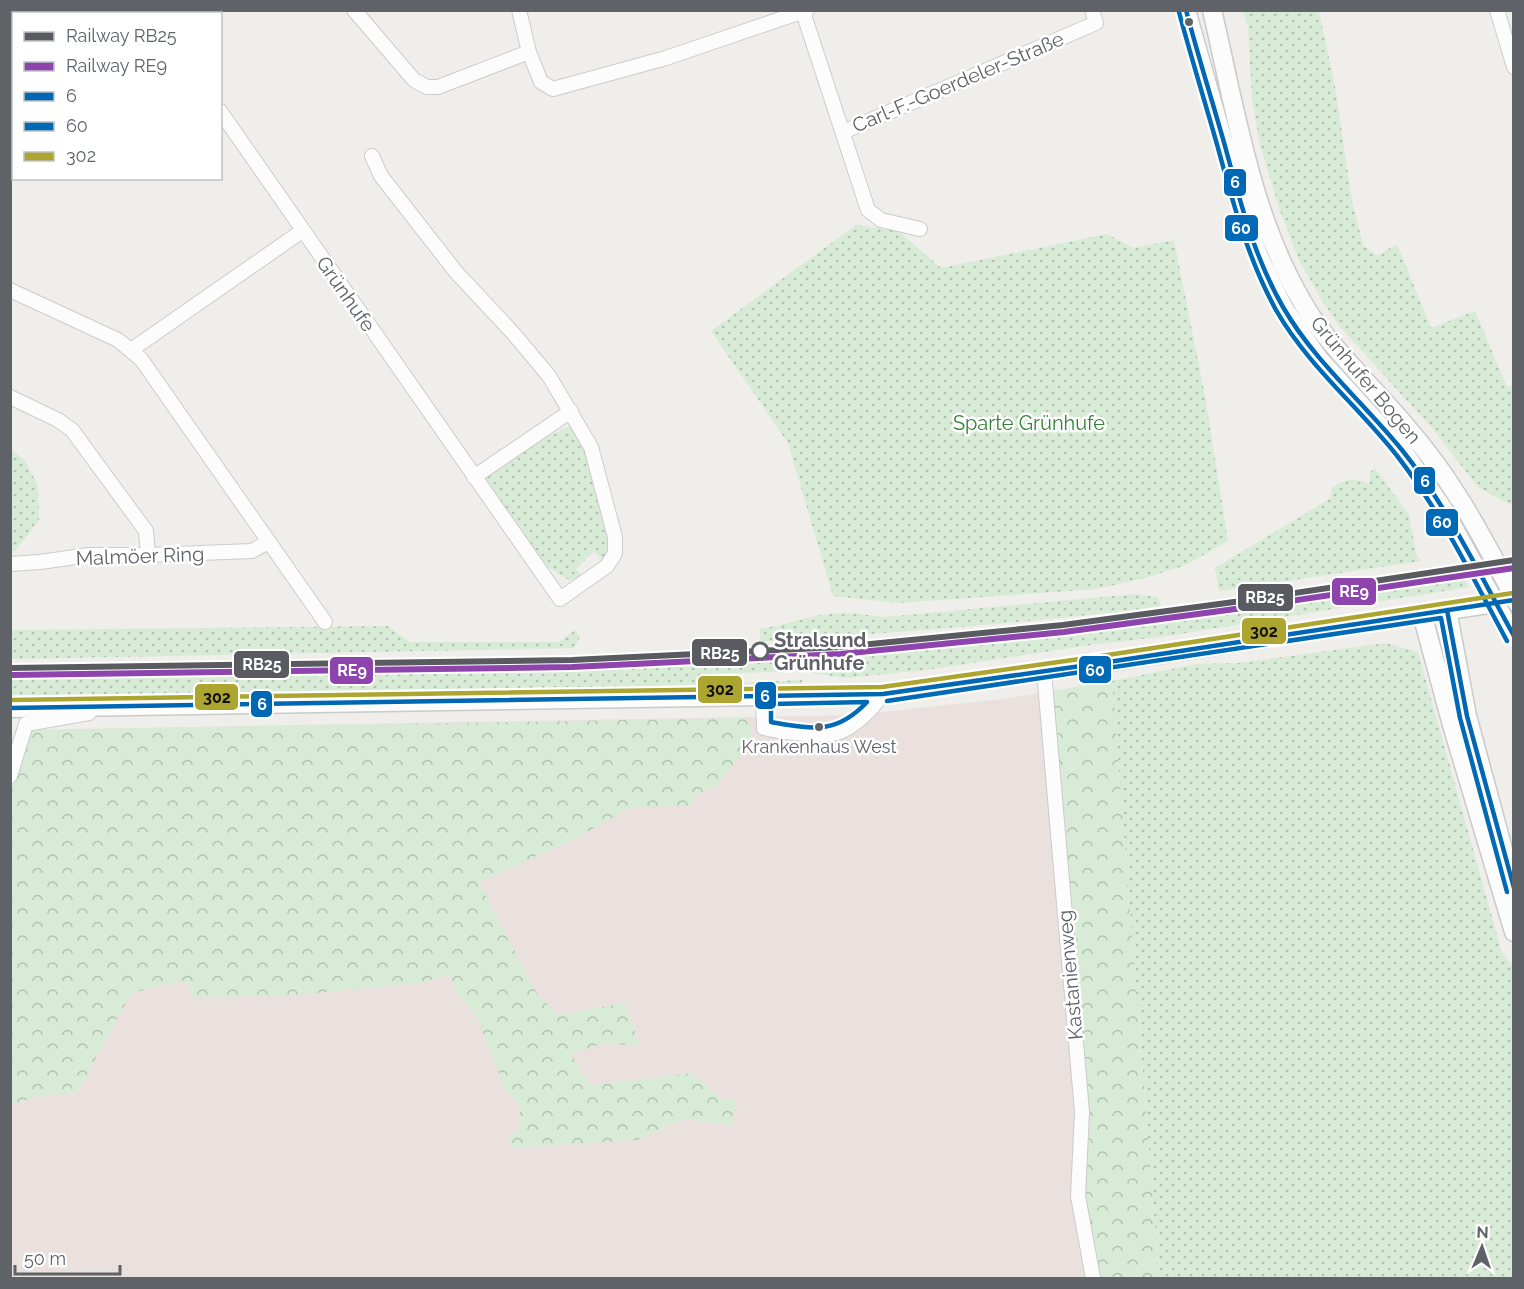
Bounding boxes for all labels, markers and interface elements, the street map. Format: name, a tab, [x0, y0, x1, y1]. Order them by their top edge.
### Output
legend	[12, 12, 222, 180]
unlabelled marker	[1183, 16, 1195, 28]
text: Railway RB25	[66, 25, 177, 46]
street label: Carl-F.-Goerdeler-Straße	[849, 26, 1068, 137]
text: Railway RE9	[66, 55, 167, 76]
text: 6	[66, 85, 77, 106]
text: 60	[66, 115, 88, 136]
text: 302	[66, 145, 96, 166]
line badge: 6	[1223, 168, 1247, 197]
text: 6	[1230, 173, 1240, 192]
line badge: 60	[1224, 214, 1259, 242]
text: 60	[1231, 219, 1251, 238]
street label: Grünhufe	[311, 252, 381, 336]
street label: Grünhufer Bogen	[1306, 311, 1426, 449]
park label: Sparte Grünhufe	[953, 411, 1105, 435]
line badge: 6	[1413, 466, 1436, 495]
text: 6	[1420, 472, 1430, 491]
line badge: 60	[1425, 508, 1459, 537]
text: 60	[1432, 513, 1452, 532]
street label: Malmöer Ring	[75, 542, 205, 570]
line badge: RE9	[1331, 577, 1377, 606]
text: RE9	[1339, 582, 1369, 601]
line badge: RB25	[1237, 583, 1294, 612]
text: RB25	[1245, 588, 1285, 607]
line badge: 302	[1241, 617, 1287, 645]
text: 302	[1250, 622, 1278, 641]
place label: Stralsund Grünhufe	[774, 628, 867, 675]
line badge: RB25	[691, 638, 748, 667]
marker: Stralsund Grünhufe	[751, 642, 769, 660]
text: RB25	[700, 644, 740, 663]
line badge: RB25	[233, 650, 290, 679]
text: RB25	[242, 655, 282, 674]
line badge: 60	[1078, 655, 1112, 684]
line badge: RE9	[329, 656, 374, 685]
text: RE9	[337, 661, 367, 680]
text: 60	[1085, 661, 1105, 680]
line badge: 302	[697, 675, 743, 704]
text: 302	[706, 680, 734, 699]
line badge: 6	[754, 681, 777, 710]
line badge: 302	[194, 683, 239, 711]
text: 6	[760, 687, 770, 706]
text: 302	[203, 688, 231, 707]
line badge: 6	[250, 690, 273, 718]
text: 6	[257, 695, 267, 714]
marker: Krankenhaus West	[813, 721, 825, 733]
place label: Krankenhaus West	[742, 736, 896, 757]
street label: Kastanienweg	[1052, 909, 1088, 1041]
north arrow	[1452, 1217, 1512, 1277]
text: N	[1476, 1223, 1489, 1242]
scale bar	[15, 1238, 120, 1276]
text: 50 m	[24, 1248, 66, 1269]

